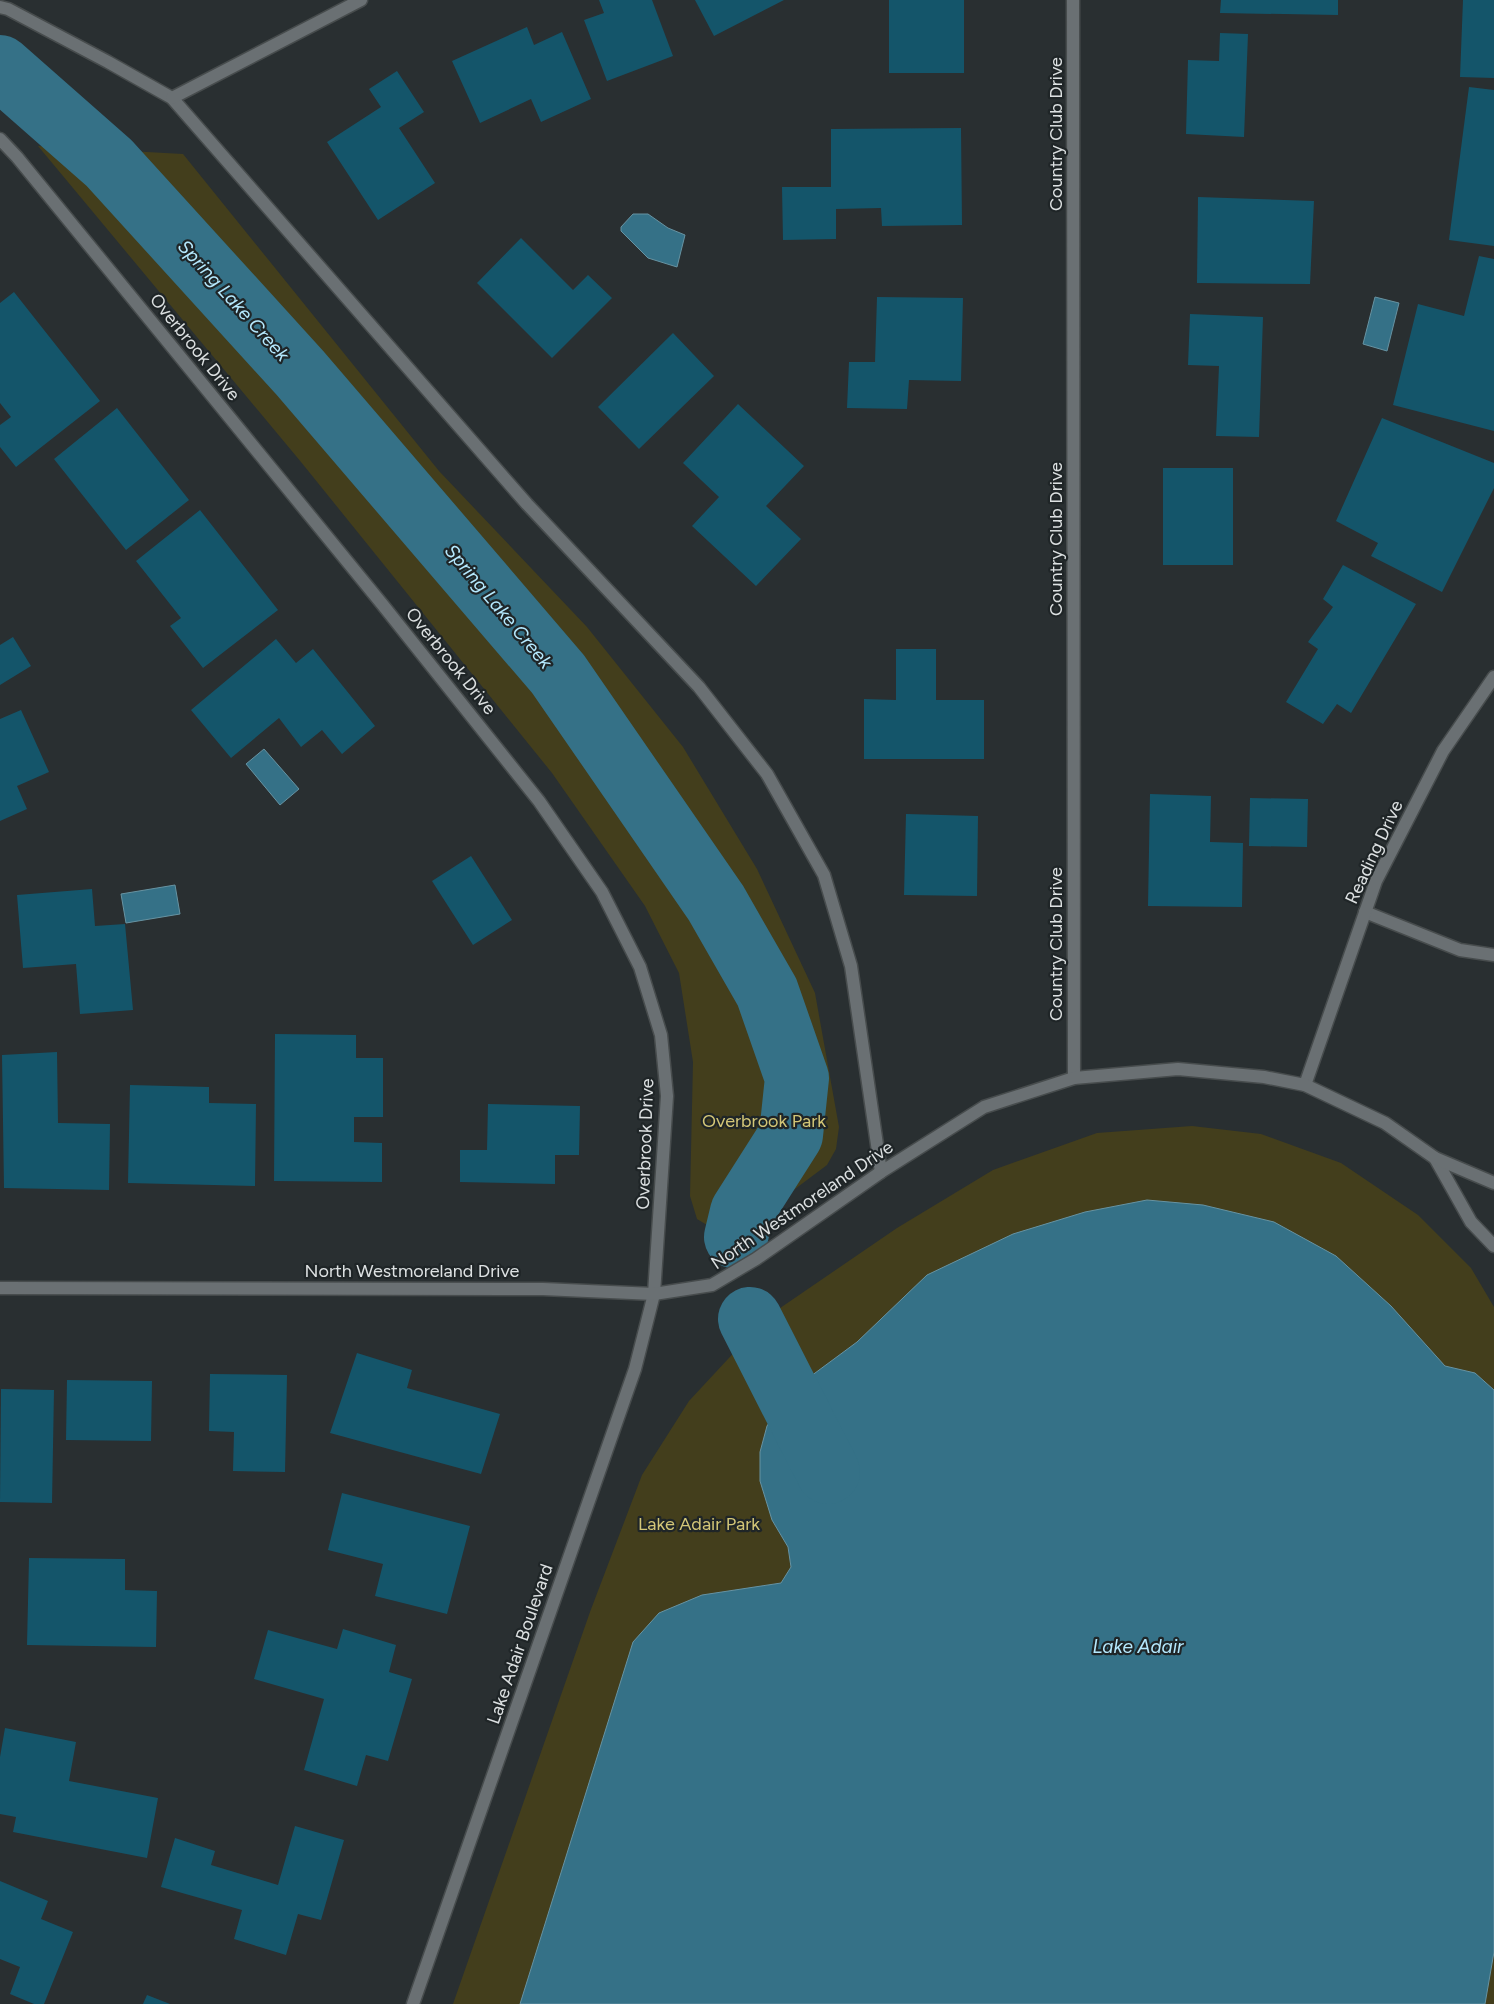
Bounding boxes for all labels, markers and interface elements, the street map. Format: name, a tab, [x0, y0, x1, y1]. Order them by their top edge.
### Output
street label: Country Club Drive	[1045, 57, 1067, 211]
water label: Spring Lake Creek	[173, 235, 295, 366]
street label: Overbrook Drive	[145, 289, 245, 405]
street label: Country Club Drive	[1045, 462, 1067, 616]
water label: Spring Lake Creek	[440, 539, 558, 674]
street label: Overbrook Drive	[401, 603, 501, 719]
street label: Reading Drive	[1340, 797, 1408, 907]
street label: Country Club Drive	[1045, 867, 1067, 1021]
street label: Overbrook Drive	[632, 1078, 658, 1210]
park label: Overbrook Park	[702, 1110, 826, 1132]
street label: North Westmoreland Drive	[707, 1136, 897, 1274]
street label: North Westmoreland Drive	[305, 1260, 520, 1282]
park label: Lake Adair Park	[638, 1513, 760, 1535]
street label: Lake Adair Boulevard	[482, 1561, 558, 1727]
water label: Lake Adair	[1092, 1635, 1184, 1658]

